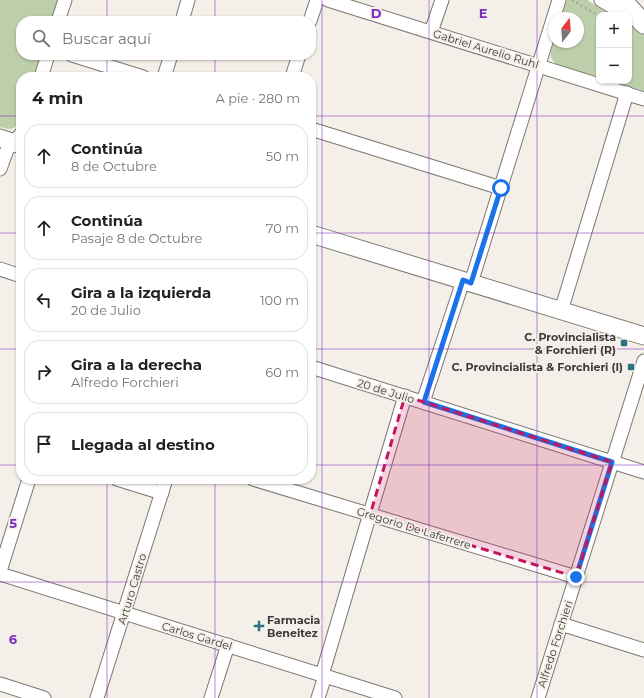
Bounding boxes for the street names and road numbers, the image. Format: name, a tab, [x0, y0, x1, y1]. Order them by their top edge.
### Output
street label: Gabriel Aurelio Ruhl	[431, 26, 541, 72]
street label: 20 de Julio	[356, 376, 416, 406]
street label: Gregorio De Laferrere	[355, 504, 473, 552]
street label: Arturo Castro	[115, 552, 149, 626]
street label: Alfredo Forchieri	[534, 598, 576, 689]
street label: Carlos Gardel	[160, 619, 234, 653]

